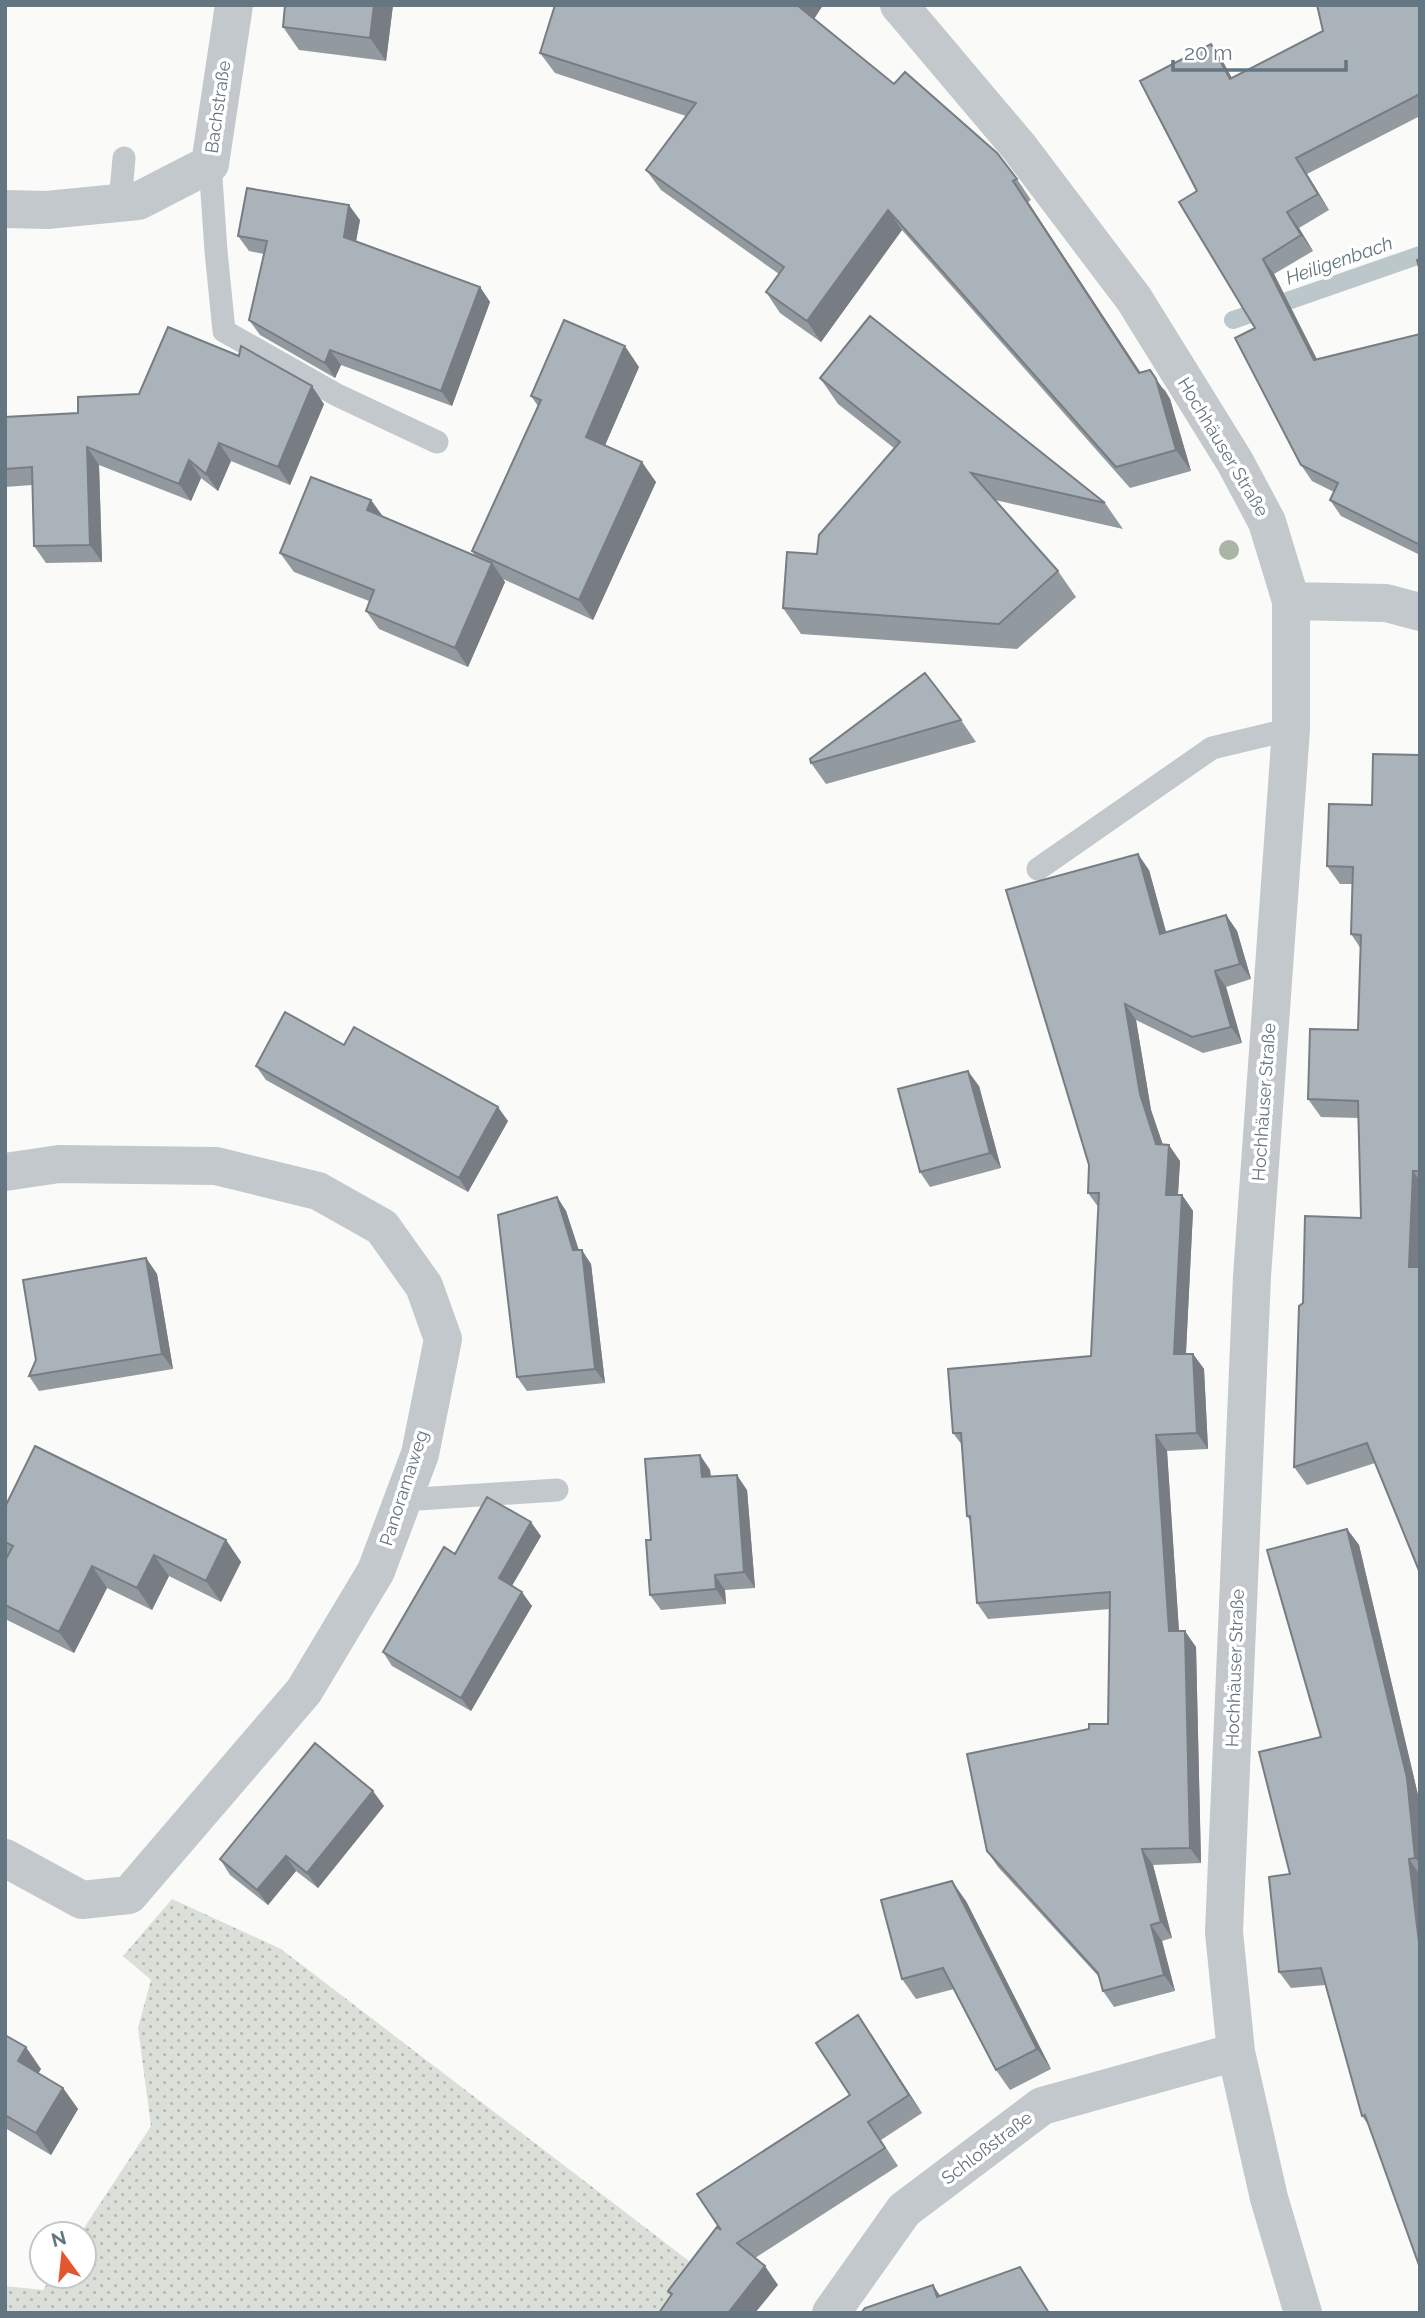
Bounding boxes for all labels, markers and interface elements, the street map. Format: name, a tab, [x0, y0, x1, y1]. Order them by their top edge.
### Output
scale bar	[1173, 28, 1346, 72]
text: 20 m	[1184, 40, 1232, 65]
street label: Bachstraße	[201, 59, 234, 155]
water label: Heiligenbach	[1283, 231, 1395, 289]
street label: Hochhäuser Straße	[1174, 373, 1273, 520]
street label: Hochhäuser Straße	[1248, 1022, 1280, 1182]
street label: Panoramaweg	[375, 1427, 432, 1548]
street label: Hochhäuser Straße	[1221, 1588, 1248, 1747]
street label: Schloßstraße	[937, 2106, 1037, 2189]
north arrow	[28, 2220, 98, 2290]
text: N	[49, 2226, 68, 2251]

